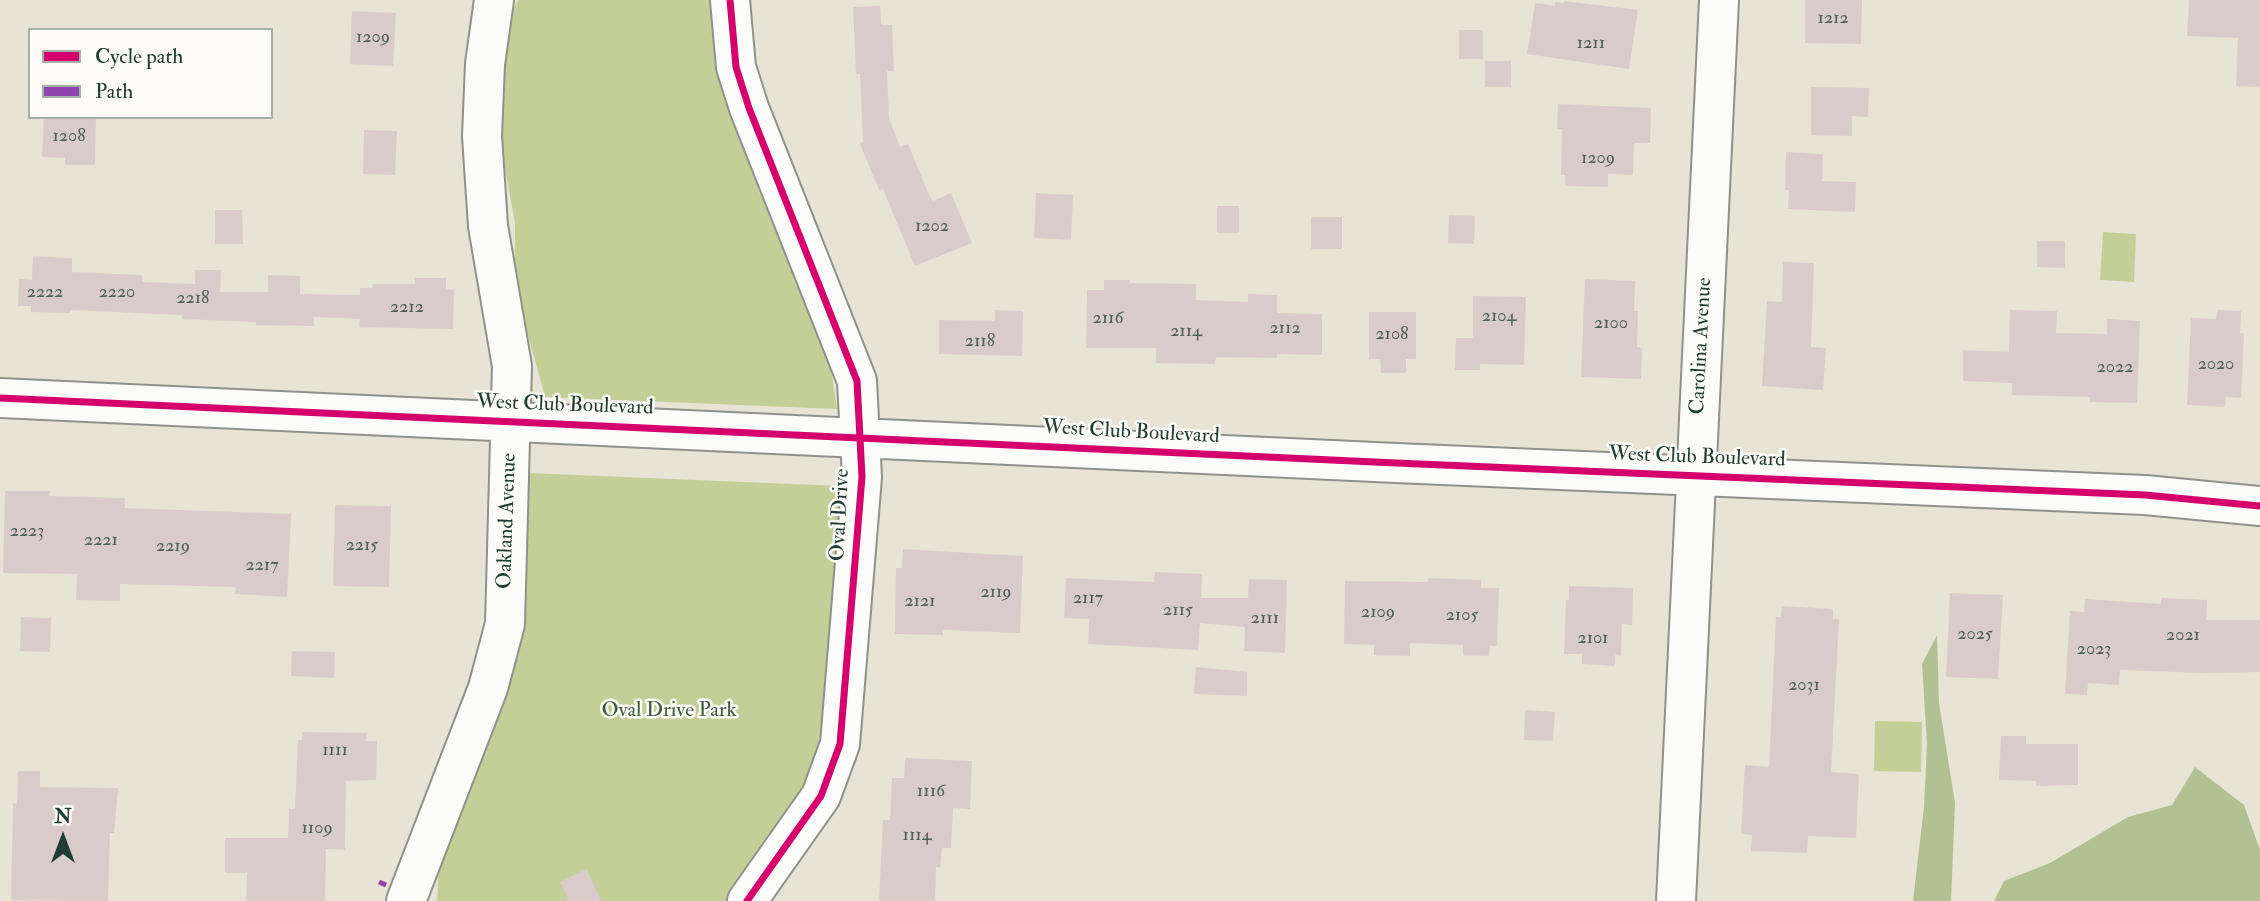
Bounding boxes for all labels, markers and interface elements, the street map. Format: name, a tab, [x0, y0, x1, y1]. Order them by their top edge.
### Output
house number: 1212	[1817, 8, 1849, 30]
house number: 1209	[356, 27, 390, 49]
legend	[28, 28, 273, 119]
house number: 1211	[1577, 33, 1605, 55]
text: Cycle path	[95, 43, 183, 70]
text: Path	[95, 78, 133, 105]
house number: 1208	[52, 126, 86, 148]
house number: 1209	[1581, 148, 1615, 170]
house number: 1202	[915, 216, 949, 238]
street label: Carolina Avenue	[1686, 277, 1718, 415]
house number: 2222	[27, 282, 63, 304]
house number: 2220	[99, 282, 135, 304]
house number: 2218	[176, 288, 210, 310]
house number: 2212	[390, 297, 424, 319]
house number: 2104	[1482, 306, 1516, 328]
house number: 2116	[1093, 308, 1123, 330]
house number: 2100	[1594, 313, 1628, 335]
house number: 2112	[1269, 318, 1301, 340]
house number: 2114	[1170, 321, 1202, 343]
house number: 2108	[1375, 324, 1409, 346]
house number: 2118	[965, 331, 995, 353]
house number: 2020	[2198, 354, 2234, 376]
house number: 2022	[2097, 357, 2133, 379]
street label: West Club Boulevard	[476, 390, 654, 422]
street label: West Club Boulevard	[1042, 416, 1220, 450]
street label: West Club Boulevard	[1608, 442, 1786, 474]
street label: Oakland Avenue	[493, 453, 523, 589]
street label: Oval Drive	[826, 468, 856, 562]
house number: 2223	[10, 521, 44, 543]
house number: 2221	[84, 530, 118, 552]
house number: 2215	[346, 535, 378, 557]
house number: 2219	[156, 536, 190, 558]
house number: 2217	[246, 555, 278, 577]
house number: 2119	[980, 582, 1012, 604]
house number: 2117	[1073, 588, 1103, 610]
house number: 2121	[904, 591, 936, 613]
house number: 2115	[1163, 600, 1193, 622]
house number: 2109	[1361, 602, 1395, 624]
house number: 2105	[1446, 605, 1478, 627]
house number: 2111	[1251, 608, 1279, 630]
house number: 2025	[1957, 624, 1993, 646]
house number: 2021	[2166, 625, 2200, 647]
house number: 2101	[1578, 628, 1608, 650]
house number: 2023	[2077, 639, 2111, 661]
house number: 2031	[1788, 675, 1820, 697]
park label: Oval Drive Park	[601, 698, 737, 724]
house number: 1111	[322, 740, 348, 762]
house number: 1116	[917, 781, 945, 803]
north arrow	[28, 803, 98, 873]
text: N	[54, 805, 72, 829]
house number: 1109	[301, 818, 333, 840]
house number: 1114	[903, 825, 931, 847]

